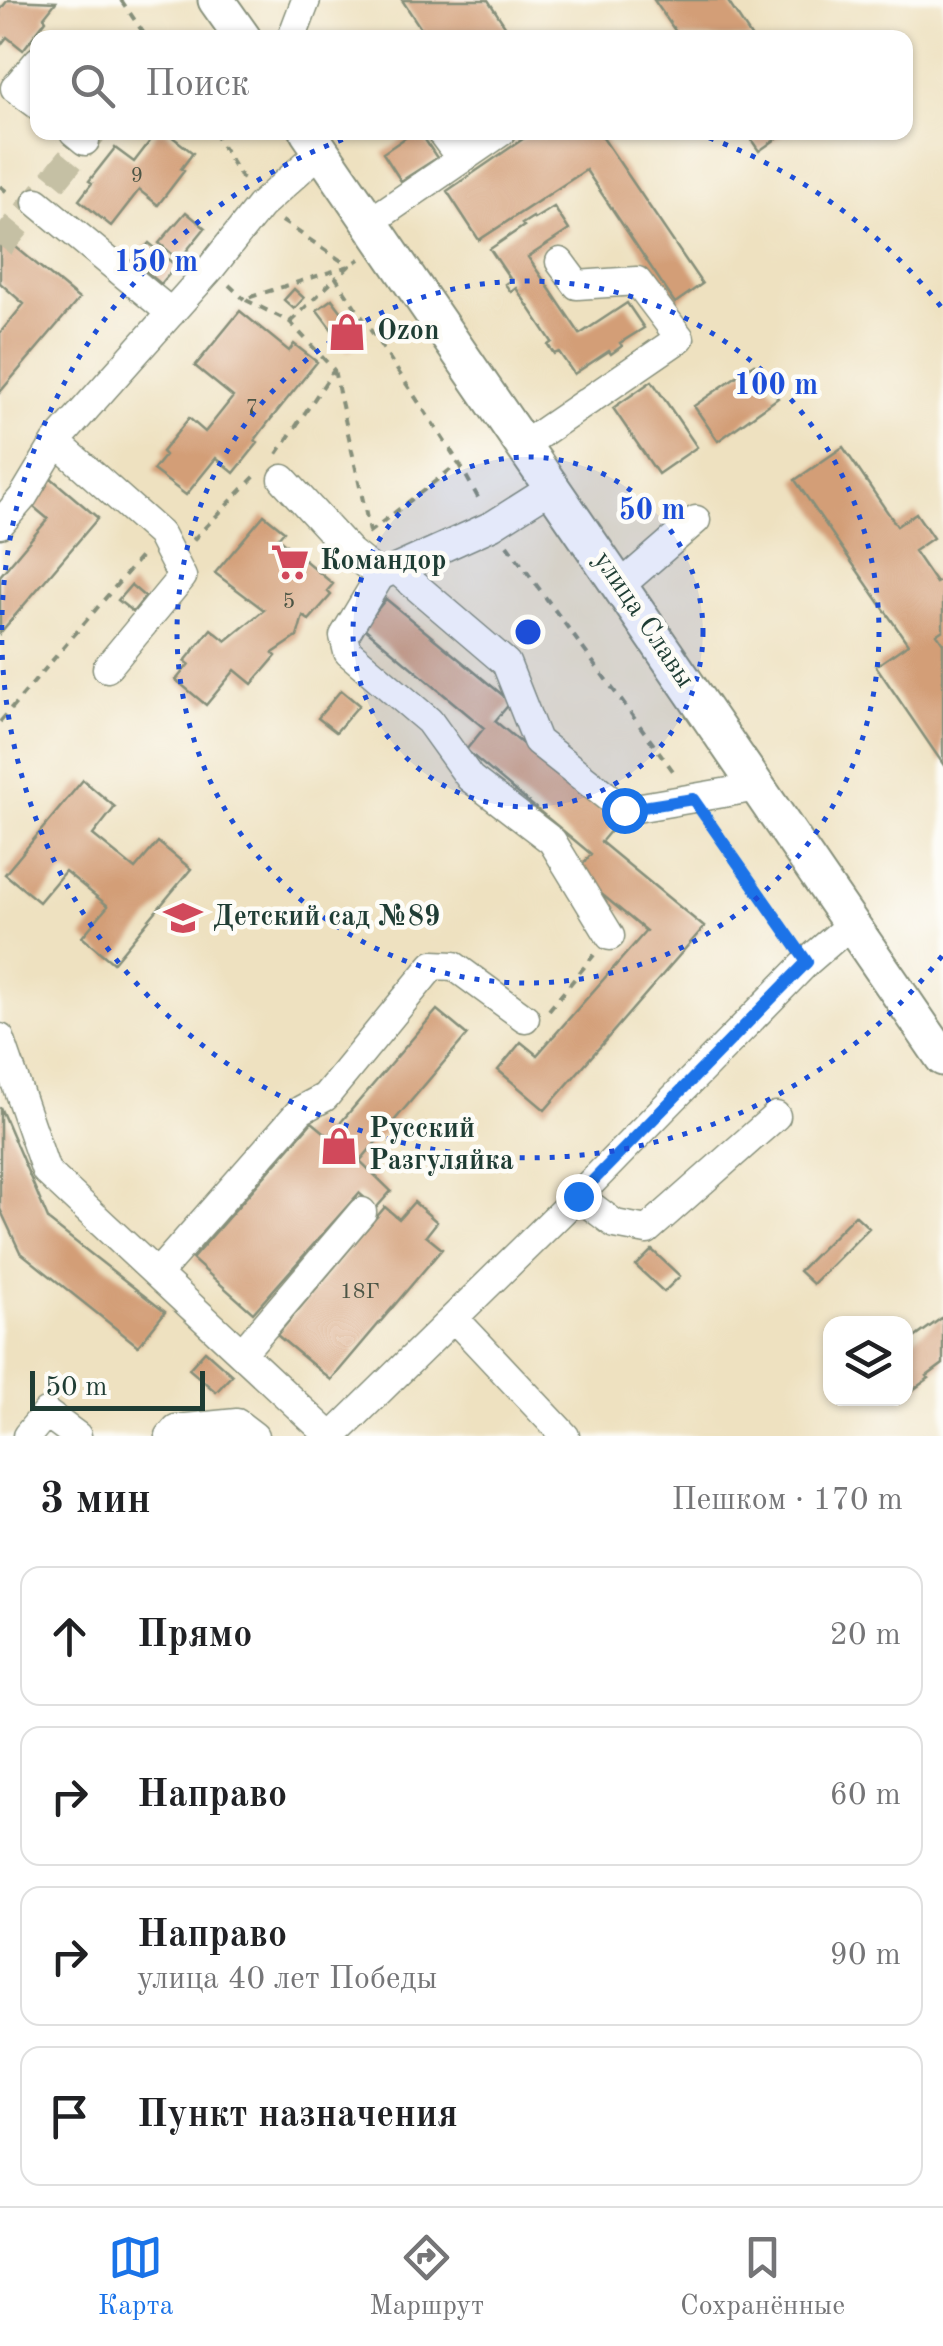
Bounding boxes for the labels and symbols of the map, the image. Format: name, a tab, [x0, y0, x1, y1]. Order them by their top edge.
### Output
house number: 9	[131, 165, 143, 187]
text: 150 m	[114, 248, 198, 278]
shop icon: Ozon	[326, 311, 368, 353]
place label: Ozon	[377, 318, 440, 346]
text: 100 m	[734, 371, 818, 401]
house number: 7	[246, 397, 258, 419]
text: 50 m	[618, 496, 686, 526]
supermarket icon: Командор	[269, 541, 311, 583]
place label: Командор	[320, 547, 447, 576]
street label: улица Славы	[587, 547, 699, 693]
house number: 5	[283, 591, 295, 613]
centre of rings	[510, 614, 546, 650]
route start	[602, 788, 648, 834]
school or university icon: Детский сад №89	[162, 897, 204, 939]
place label: Детский сад №89	[213, 903, 440, 932]
place label: Русский Разгуляйка	[369, 1116, 514, 1176]
shop icon: Русский Разгуляйка	[318, 1125, 360, 1167]
route end	[556, 1174, 602, 1220]
house number: 18Г	[340, 1281, 380, 1303]
scale bar	[30, 1366, 205, 1410]

